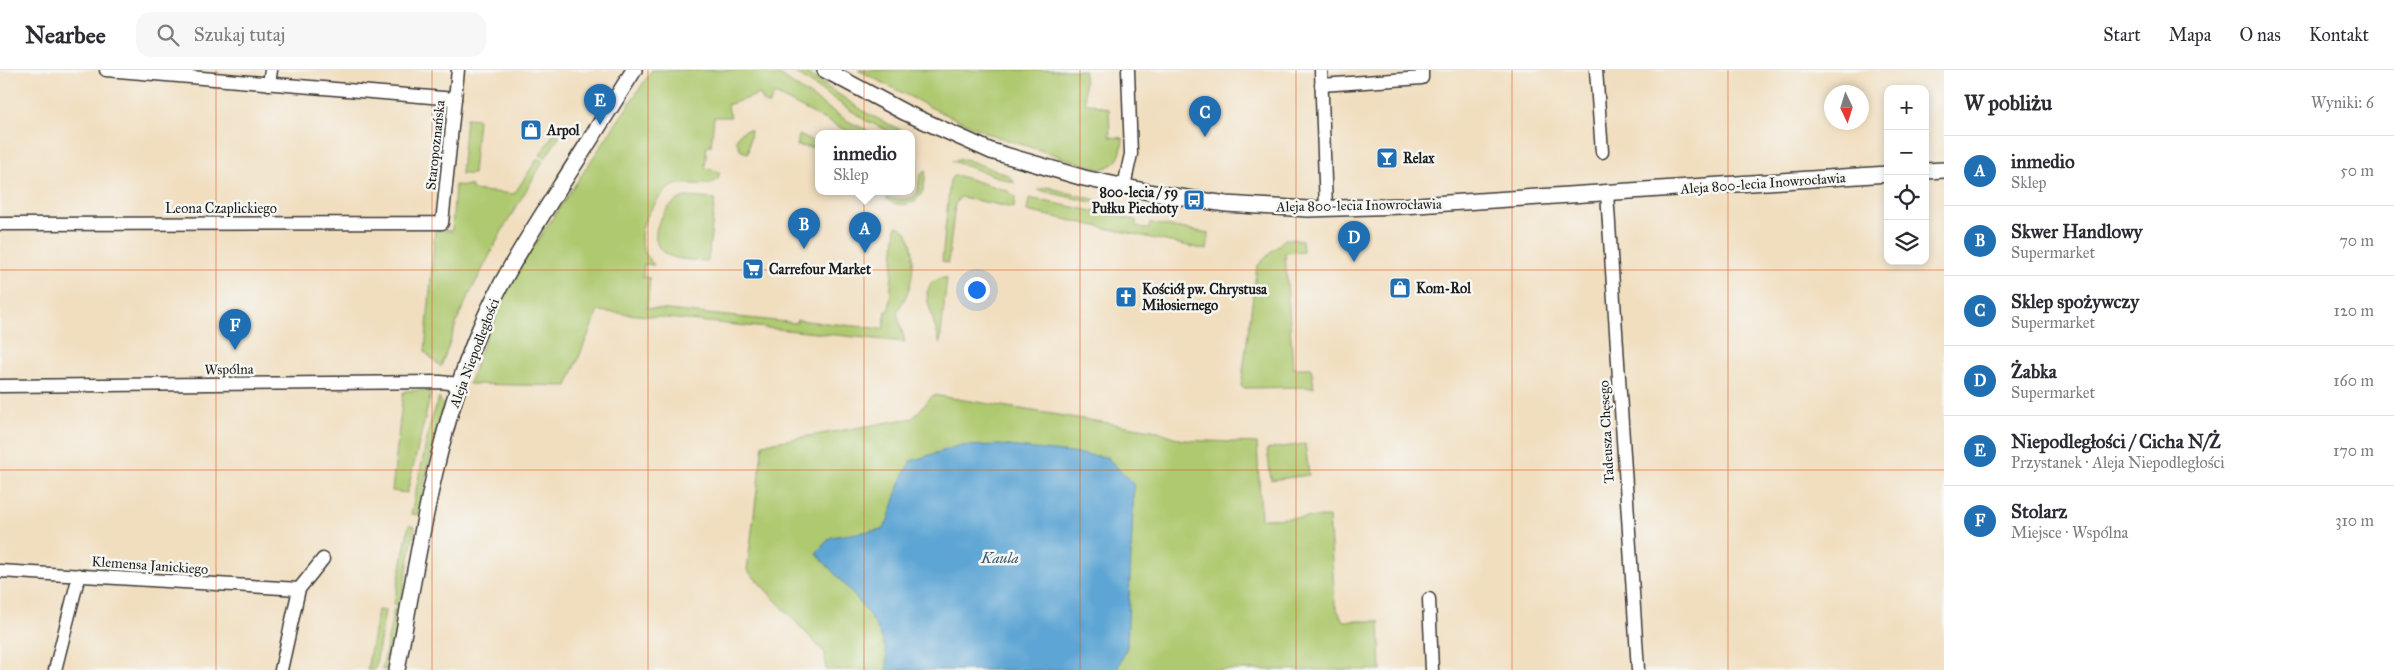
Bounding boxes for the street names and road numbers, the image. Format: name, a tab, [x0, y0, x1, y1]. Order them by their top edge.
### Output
street label: Staropoznańska	[422, 99, 449, 191]
street label: Aleja 800-lecia Inowrocławia	[1679, 169, 1846, 198]
street label: Aleja 800-lecia Inowrocławia	[1275, 196, 1442, 215]
street label: Leona Czaplickiego	[165, 200, 277, 217]
street label: Aleja Niepodległości	[445, 296, 503, 411]
street label: Wspólna	[204, 361, 254, 378]
street label: Tadeusza Chęsego	[1595, 380, 1618, 484]
street label: Klemensa Janickiego	[91, 553, 209, 579]

